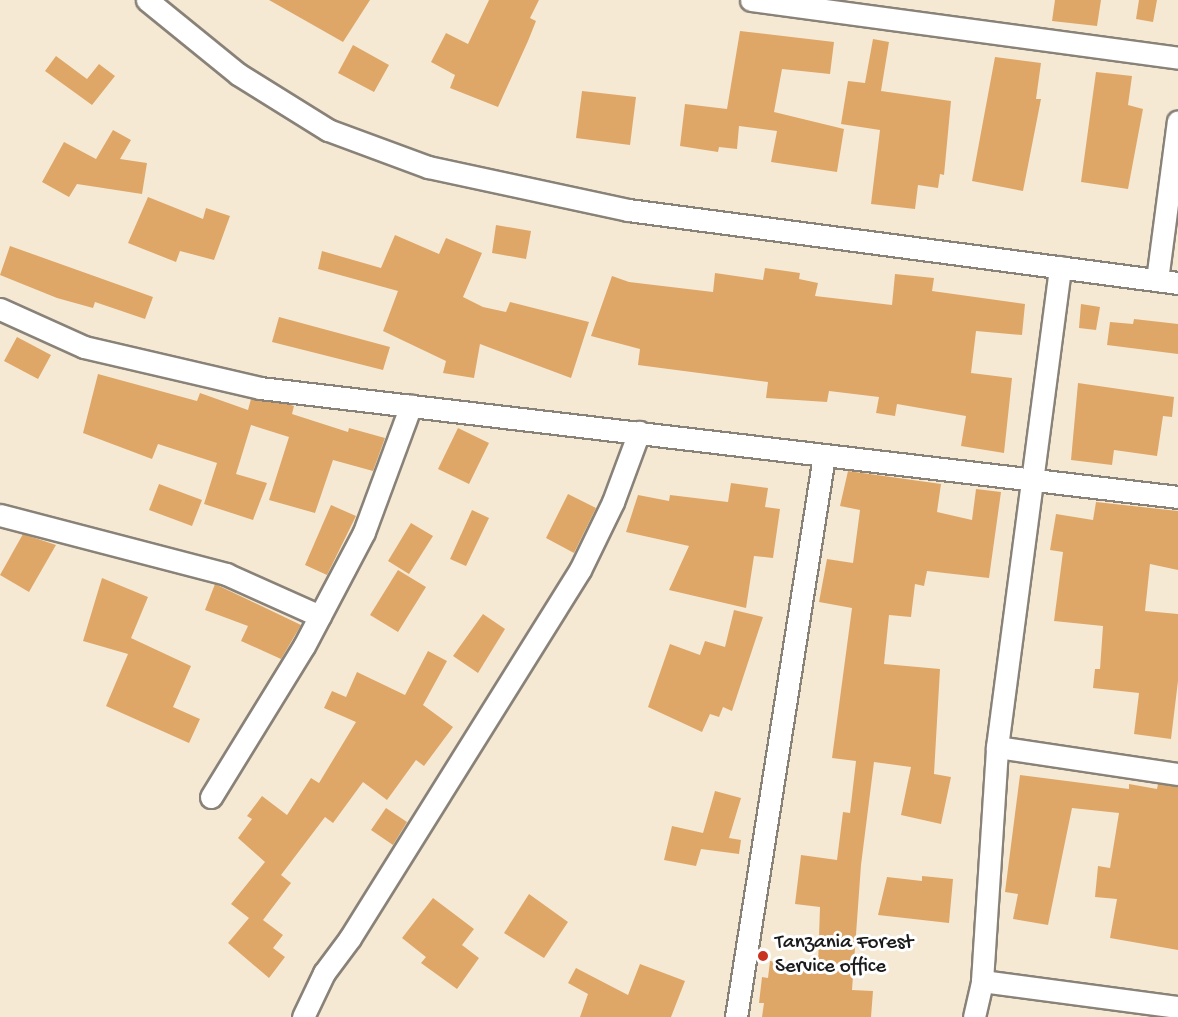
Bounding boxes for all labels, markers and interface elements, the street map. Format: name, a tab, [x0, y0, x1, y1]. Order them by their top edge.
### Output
place label: Tanzania Forest Service office	[775, 931, 913, 981]
marker: Tanzania Forest Service office	[756, 949, 770, 963]

